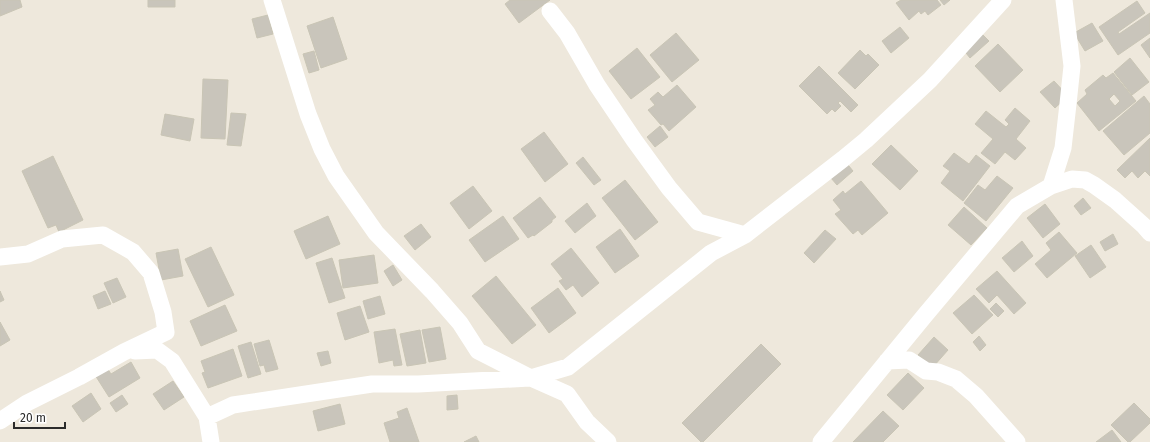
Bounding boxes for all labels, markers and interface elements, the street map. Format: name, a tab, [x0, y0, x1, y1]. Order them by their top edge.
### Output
scale bar	[14, 404, 65, 430]
text: 20 m	[20, 411, 46, 425]

